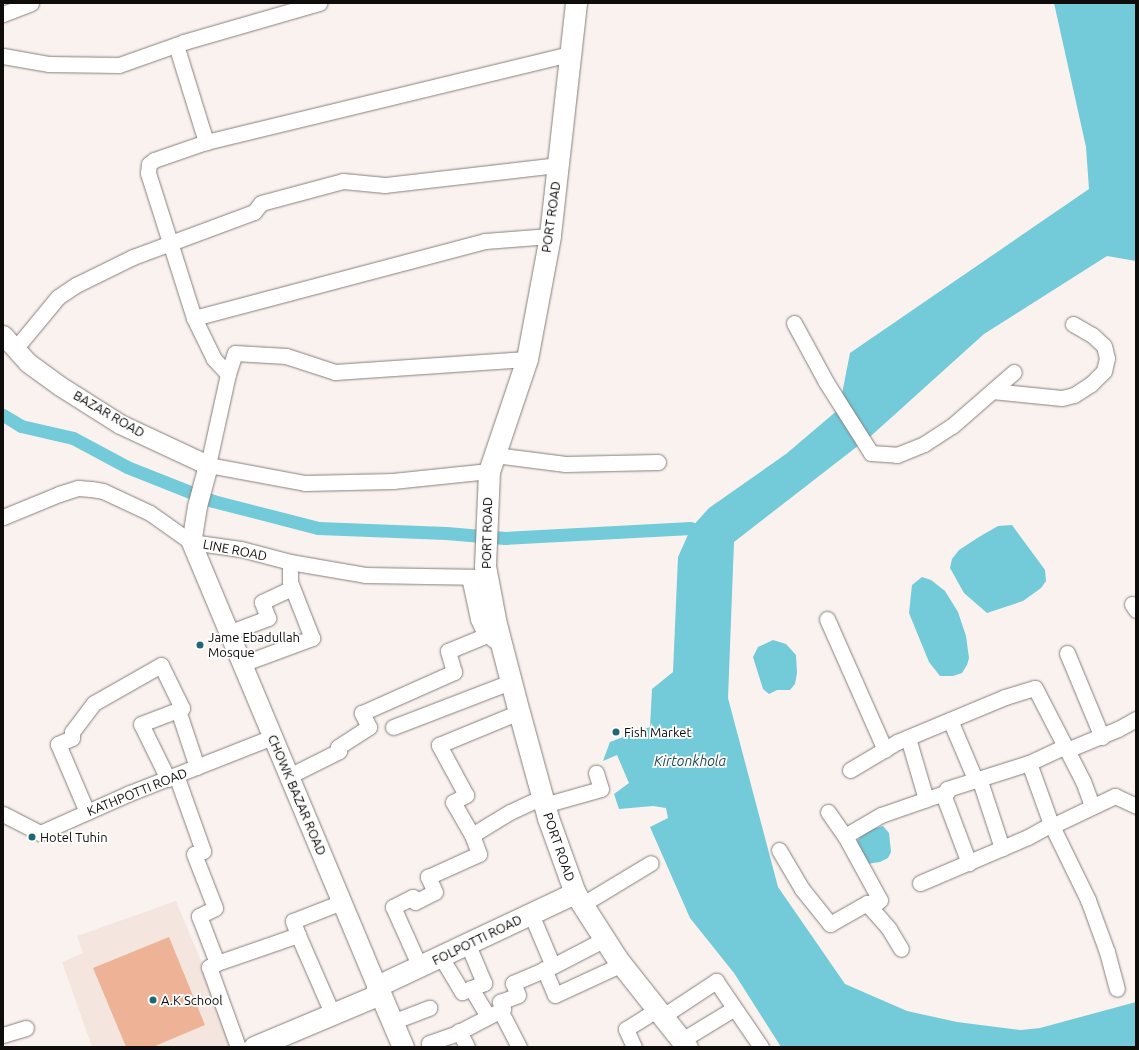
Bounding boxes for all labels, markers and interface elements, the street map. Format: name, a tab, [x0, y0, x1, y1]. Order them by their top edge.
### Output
street label: PORT ROAD	[538, 180, 564, 254]
street label: BAZAR ROAD	[71, 387, 147, 441]
street label: PORT ROAD	[479, 497, 495, 569]
street label: LINE ROAD	[202, 536, 268, 564]
place label: Jame Ebadullah Mosque	[208, 630, 300, 661]
marker: Jame Ebadullah Mosque	[195, 640, 205, 650]
place label: Fish Market	[624, 724, 692, 740]
marker: Fish Market	[611, 727, 621, 737]
street label: CHOWK BAZAR ROAD	[264, 732, 330, 858]
water label: Kirtonkhola	[654, 753, 726, 769]
street label: KATHPOTTI ROAD	[85, 765, 189, 819]
street label: PORT ROAD	[540, 810, 578, 884]
place label: Hotel Tuhin	[40, 829, 108, 845]
marker: Hotel Tuhin	[27, 832, 37, 842]
street label: FOLPOTTI ROAD	[430, 912, 524, 968]
place label: A.K School	[161, 992, 223, 1008]
marker: A.K School	[148, 995, 158, 1005]

